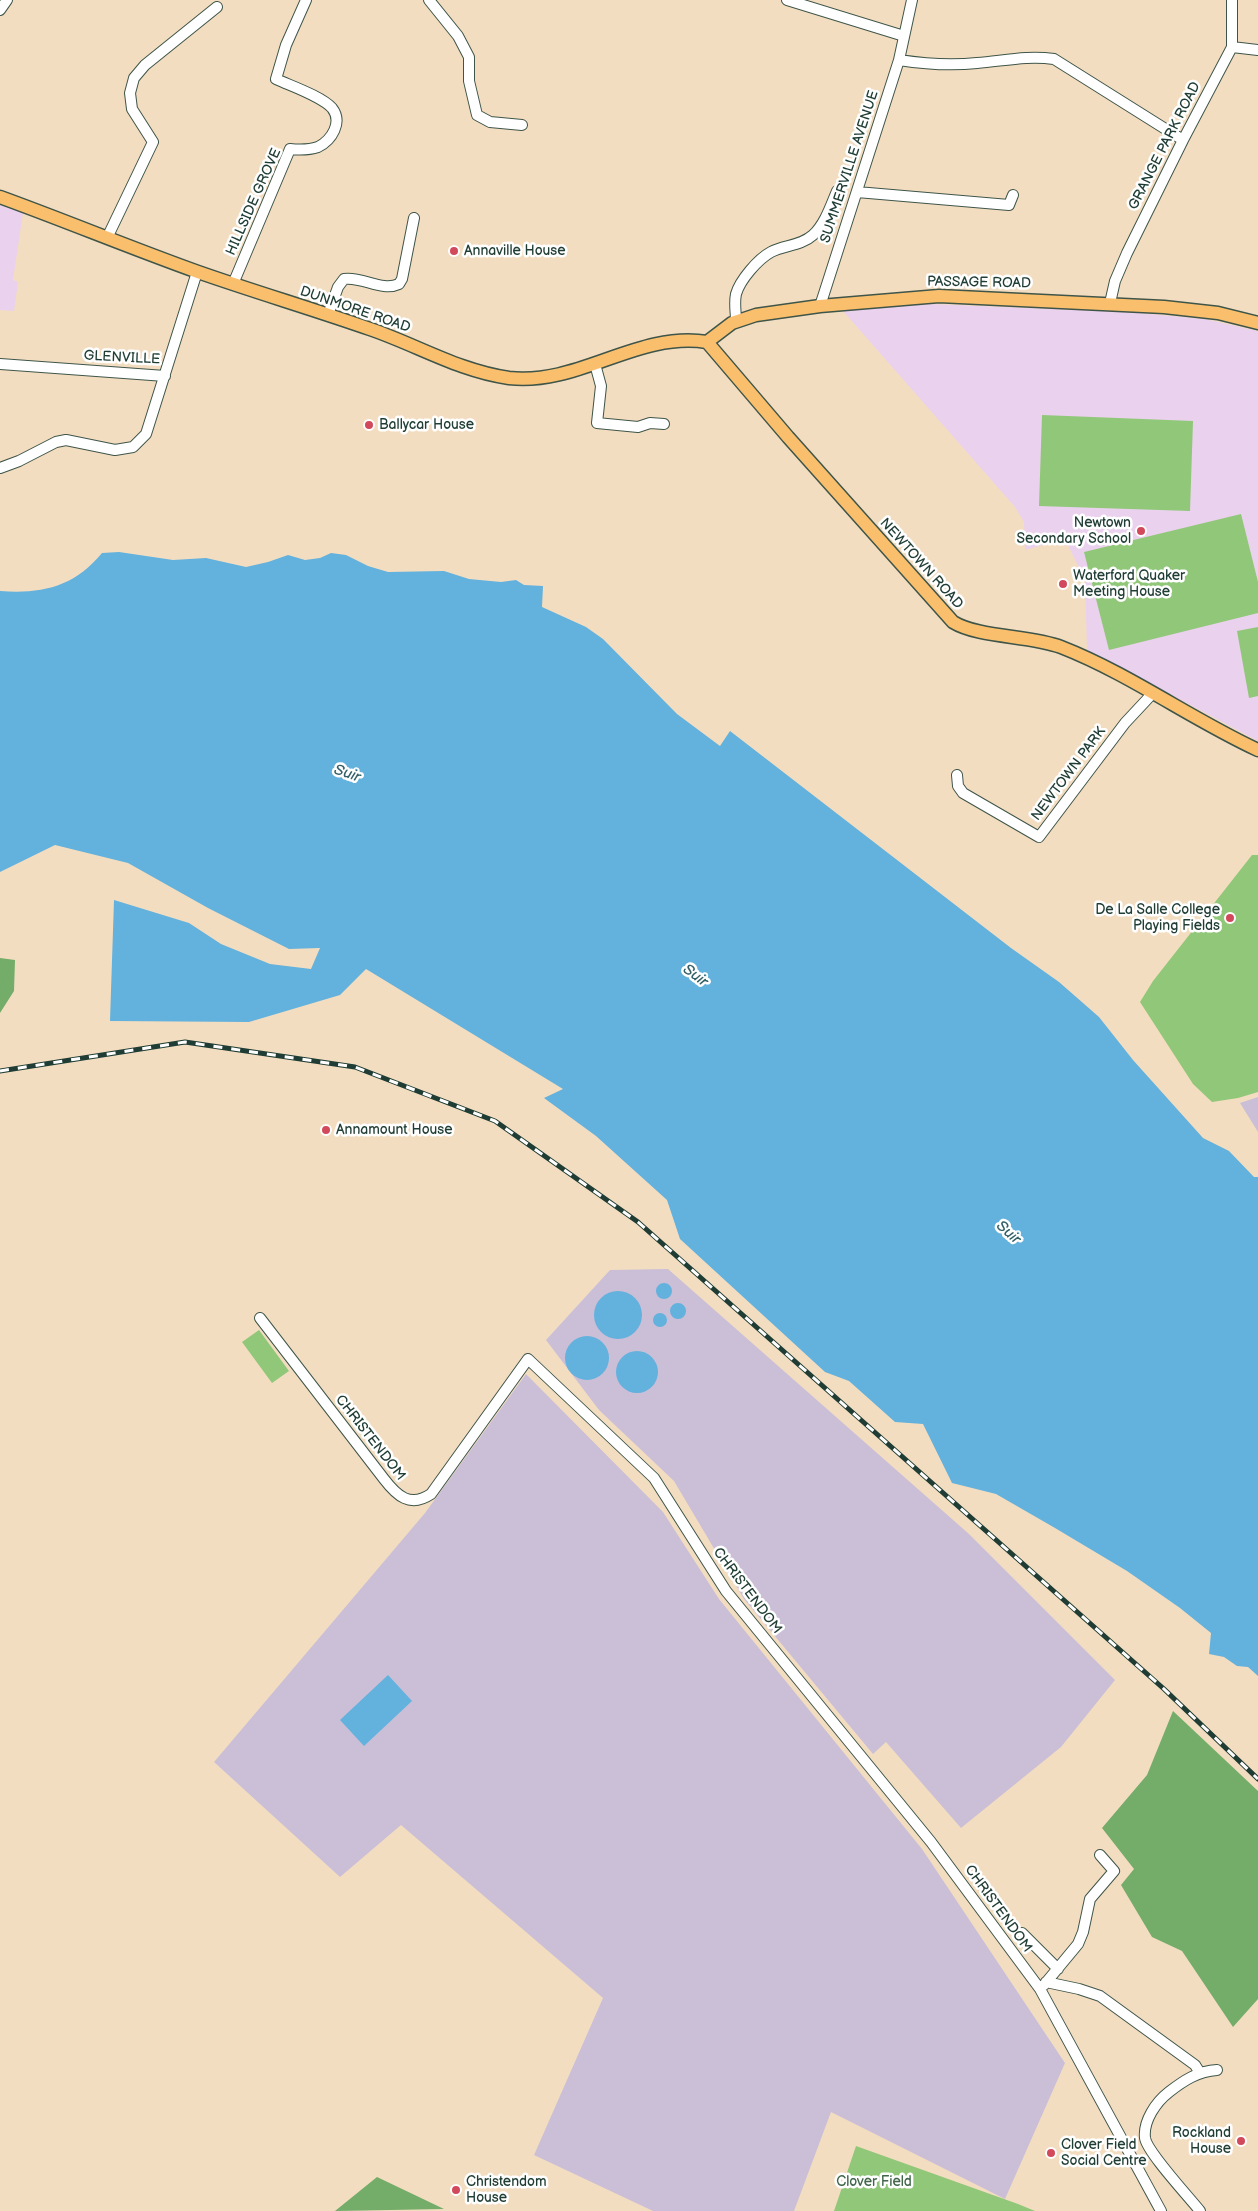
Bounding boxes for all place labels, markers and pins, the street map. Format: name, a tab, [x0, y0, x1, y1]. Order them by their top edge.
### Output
place label: Annaville House	[464, 243, 566, 259]
marker: Annaville House	[448, 245, 460, 257]
place label: Ballycar House	[379, 417, 474, 433]
marker: Ballycar House	[363, 419, 375, 431]
place label: Newtown Secondary School	[1016, 515, 1131, 548]
marker: Newtown Secondary School	[1135, 525, 1147, 537]
place label: Waterford Quaker Meeting House	[1073, 568, 1185, 600]
marker: Waterford Quaker Meeting House	[1057, 578, 1069, 590]
place label: De La Salle College Playing Fields	[1095, 902, 1220, 934]
marker: De La Salle College Playing Fields	[1224, 912, 1236, 924]
place label: Annamount House	[336, 1122, 453, 1138]
marker: Annamount House	[320, 1124, 332, 1136]
place label: Rockland House	[1172, 2125, 1231, 2158]
marker: Rockland House	[1235, 2135, 1247, 2147]
place label: Clover Field Social Centre	[1061, 2137, 1146, 2170]
marker: Clover Field Social Centre	[1045, 2147, 1057, 2159]
place label: Christendom House	[466, 2174, 547, 2206]
marker: Christendom House	[450, 2184, 462, 2196]

